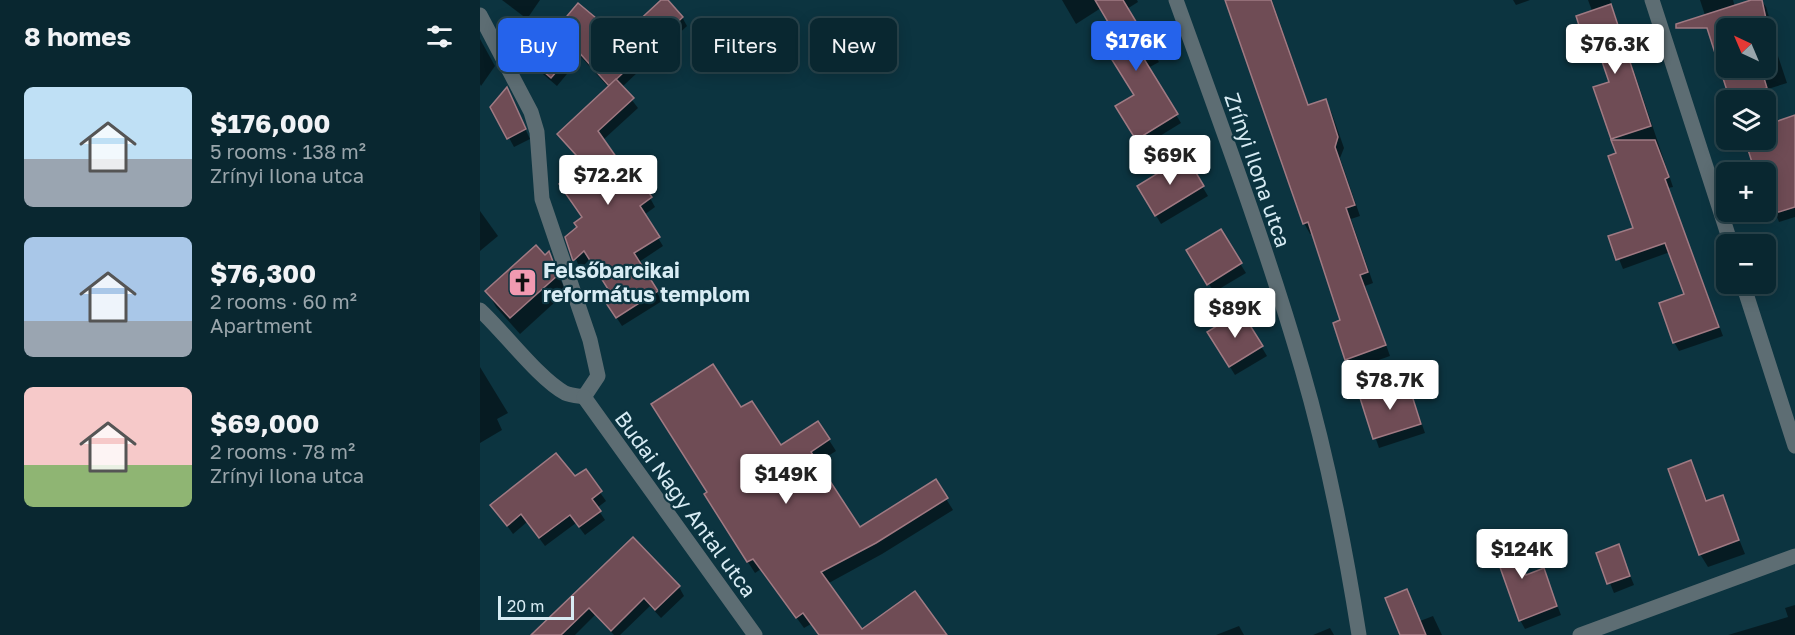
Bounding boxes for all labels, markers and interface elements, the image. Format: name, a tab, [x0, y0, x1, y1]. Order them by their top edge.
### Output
chip: Buy	[498, 18, 579, 72]
chip: Rent	[591, 18, 680, 72]
chip: Filters	[692, 18, 798, 72]
chip: New	[810, 18, 897, 72]
north arrow	[1716, 18, 1776, 78]
map controls	[1716, 18, 1776, 294]
icon: filters	[423, 20, 456, 53]
text: 8 homes	[24, 21, 131, 52]
pin: $176K	[1094, 21, 1178, 72]
pin: $76.3K	[1566, 24, 1664, 75]
text: $176K	[1105, 28, 1167, 52]
text: $76.3K	[1580, 31, 1650, 55]
street label: Zrínyi Ilona utca	[1219, 89, 1297, 251]
button: layers	[1716, 90, 1776, 150]
text: $176,000	[210, 108, 331, 139]
icon: home	[72, 111, 144, 183]
pin: $69K	[1134, 135, 1206, 186]
text: 5 rooms · 138 m²	[210, 139, 366, 163]
text: $69K	[1143, 142, 1197, 166]
pin: $72.2K	[559, 155, 657, 206]
text: $72.2K	[573, 162, 643, 186]
button: +	[1716, 162, 1776, 222]
text: Zrínyi Ilona utca	[210, 163, 364, 187]
button: −	[1716, 234, 1776, 294]
place label: Felsőbarcikai református templom	[543, 257, 750, 307]
text: $76,300	[210, 258, 316, 289]
icon: home	[72, 261, 144, 333]
church icon: Felsőbarcikai református templom	[506, 266, 538, 298]
pin: $89K	[1199, 288, 1271, 339]
text: 2 rooms · 60 m²	[210, 289, 357, 313]
text: $89K	[1208, 295, 1262, 319]
text: Apartment	[210, 313, 313, 337]
pin: $78.7K	[1341, 360, 1439, 411]
text: $78.7K	[1356, 367, 1424, 391]
street label: Budai Nagy Antal utca	[610, 406, 762, 602]
text: $69,000	[210, 408, 319, 439]
icon: home	[72, 411, 144, 483]
text: 2 rooms · 78 m²	[210, 439, 355, 463]
pin: $149K	[744, 454, 828, 505]
text: $149K	[754, 461, 818, 485]
text: Zrínyi Ilona utca	[210, 463, 364, 487]
pin: $124K	[1480, 529, 1564, 580]
text: $124K	[1491, 536, 1553, 560]
scale bar	[498, 593, 574, 620]
text: 20 m	[507, 596, 544, 616]

